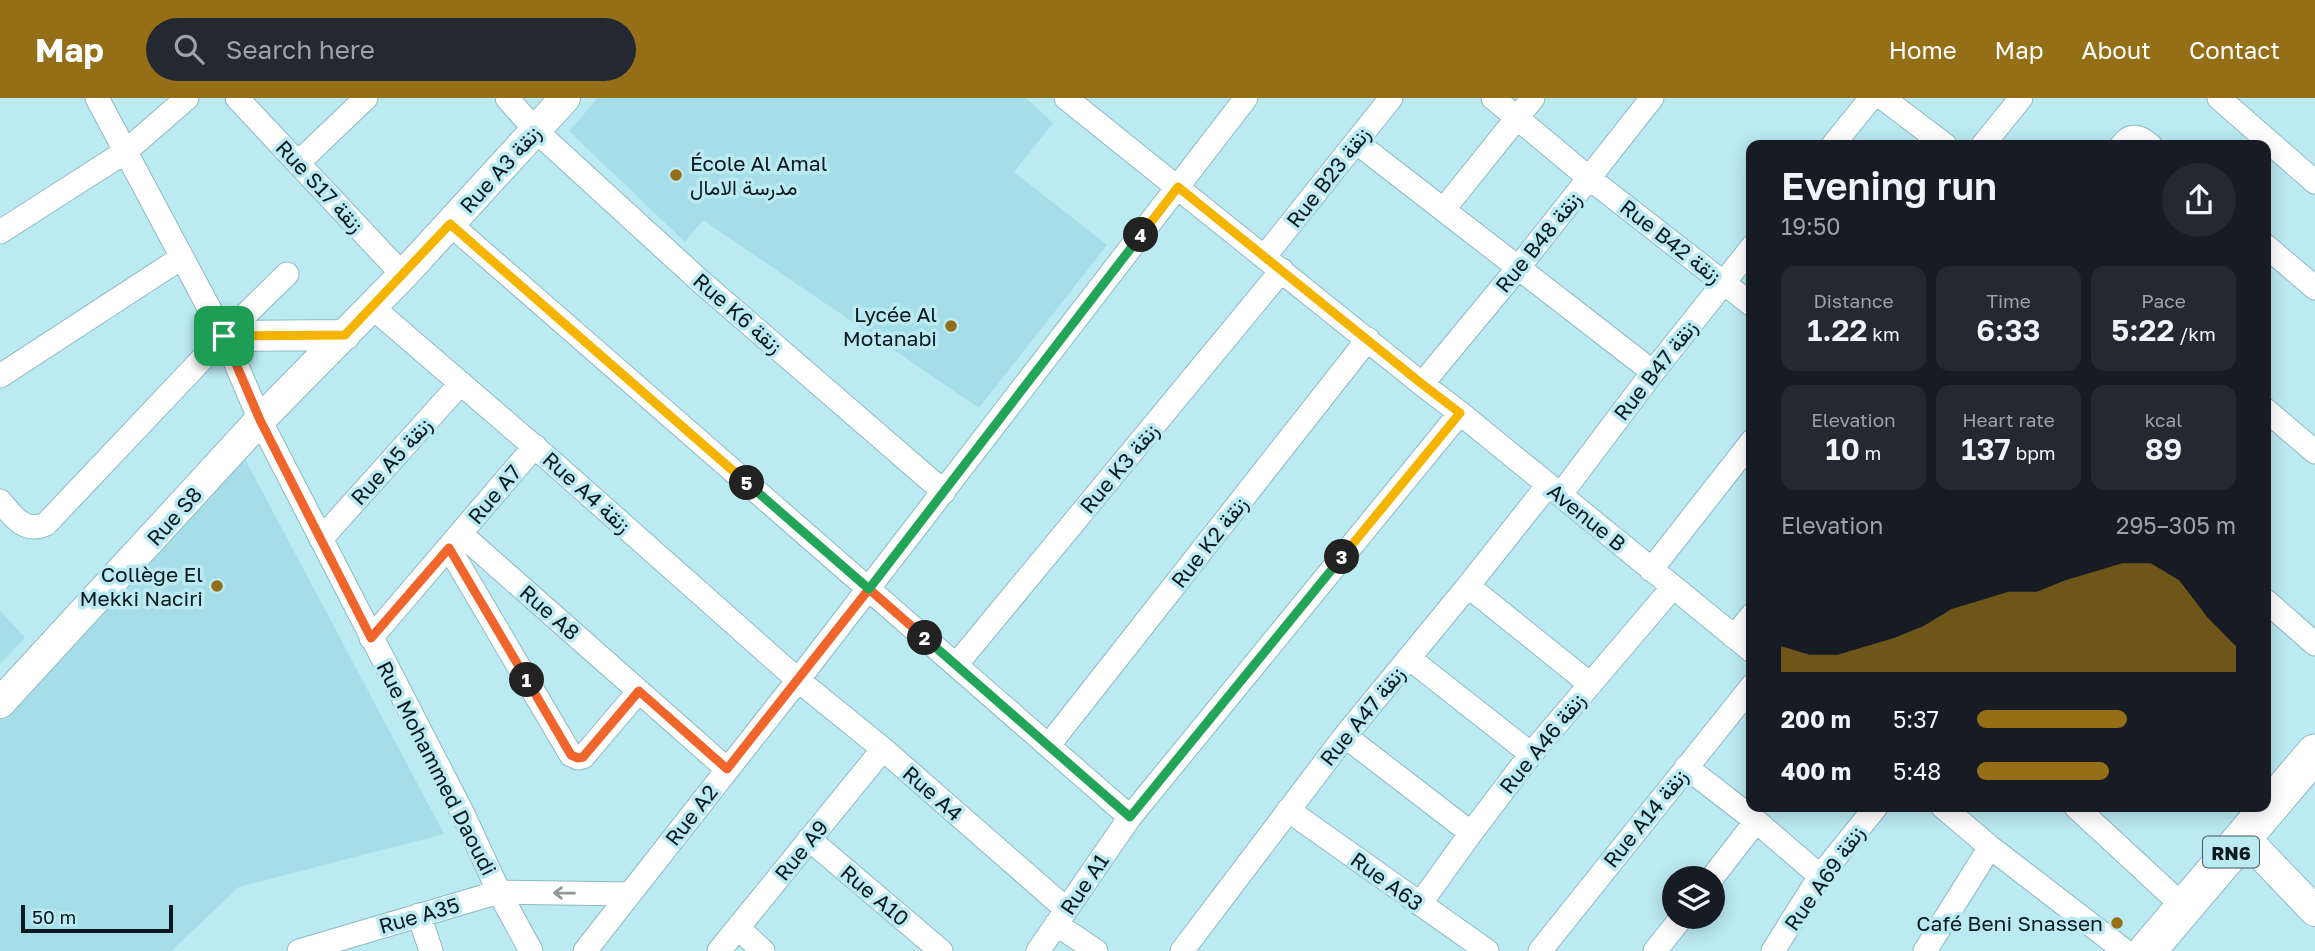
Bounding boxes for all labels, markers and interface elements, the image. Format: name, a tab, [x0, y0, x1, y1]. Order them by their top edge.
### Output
search box	[146, 18, 636, 81]
text: Map	[35, 30, 104, 69]
icon: search	[170, 30, 208, 68]
text: Search here	[226, 34, 375, 65]
text: Home	[1889, 35, 1957, 64]
text: Map	[1995, 35, 2044, 64]
text: About	[2082, 35, 2151, 64]
text: Contact	[2189, 35, 2280, 64]
street label: Rue A3 زنقة	[454, 120, 547, 219]
street label: Rue B23 زنقة	[1281, 121, 1376, 233]
street label: Rue S17 زنقة	[270, 134, 369, 238]
place label: École Al Amal مدرسة الامال	[690, 150, 827, 201]
text: Evening run	[1781, 163, 1997, 208]
button: share	[2162, 163, 2236, 237]
marker: École Al Amal مدرسة الامال	[668, 167, 684, 183]
street label: Rue B48 زنقة	[1489, 186, 1587, 298]
street label: Rue B42 زنقة	[1615, 193, 1727, 289]
text: 19:50	[1781, 212, 1841, 240]
pin: 4	[1124, 218, 1158, 252]
text: 4	[1135, 223, 1146, 246]
street label: Rue K6 زنقة	[687, 267, 788, 360]
text: Distance	[1814, 289, 1893, 312]
text: Time	[1986, 289, 2031, 312]
text: Pace	[2141, 289, 2186, 312]
place label: Lycée Al Motanabi	[843, 301, 937, 351]
pin	[194, 306, 254, 366]
text: 1.22	[1807, 312, 1868, 348]
text: 6:33	[1976, 312, 2041, 348]
text: 5:22	[2111, 312, 2174, 348]
street label: Rue B47 زنقة	[1608, 315, 1703, 426]
icon: arrive	[205, 317, 243, 355]
marker: Lycée Al Motanabi	[943, 318, 959, 334]
text: km	[1868, 322, 1900, 345]
text: /km	[2174, 322, 2216, 345]
text: Elevation	[1811, 408, 1896, 431]
text: Heart rate	[1962, 408, 2055, 431]
text: kcal	[2145, 408, 2182, 431]
street label: Rue A5 زنقة	[345, 412, 438, 511]
street label: Rue K3 زنقة	[1074, 418, 1165, 519]
text: 10	[1826, 431, 1860, 467]
text: 137	[1961, 431, 2011, 467]
text: 89	[2145, 431, 2182, 467]
text: m	[1860, 441, 1881, 464]
text: bpm	[2011, 441, 2056, 464]
street label: Rue A4 زنقة	[537, 446, 636, 539]
street label: Rue A7	[462, 459, 526, 529]
pin: 5	[730, 466, 764, 500]
text: 5	[741, 471, 752, 494]
street label: Avenue B	[1543, 477, 1631, 557]
street label: Rue S8	[141, 481, 207, 551]
street label: Rue K2 زنقة	[1165, 491, 1254, 594]
text: Elevation	[1781, 511, 1883, 539]
text: 295–305 m	[2116, 511, 2236, 539]
pin: 3	[1324, 540, 1360, 574]
text: 3	[1336, 545, 1347, 568]
place label: Collège El Mekki Naciri	[79, 561, 203, 611]
marker: Collège El Mekki Naciri	[209, 578, 225, 594]
street label: Rue A8	[515, 579, 585, 645]
pin: 2	[908, 620, 942, 656]
text: 2	[919, 626, 930, 649]
street label: Rue Mohammed Daoudi	[372, 656, 502, 880]
street label: Rue A47 زنقة	[1314, 661, 1411, 772]
pin: 1	[510, 662, 544, 698]
text: 1	[522, 668, 531, 691]
street label: Rue A46 زنقة	[1494, 687, 1591, 799]
text: 200 m	[1781, 705, 1851, 733]
text: 5:37	[1893, 705, 1939, 733]
text: 400 m	[1781, 757, 1851, 785]
text: 5:48	[1893, 757, 1941, 785]
street label: Rue A4	[898, 760, 968, 826]
street label: Rue A14 زنقة	[1597, 763, 1693, 873]
street label: Rue A2	[659, 779, 723, 851]
street label: Rue A9	[769, 814, 833, 886]
street label: Rue A69 زنقة	[1778, 821, 1870, 936]
road number: RN6	[2203, 836, 2259, 867]
street label: Rue A63	[1346, 846, 1428, 916]
street label: Rue A1	[1054, 848, 1114, 920]
street label: Rue A10	[836, 859, 914, 931]
map controls	[1662, 866, 1725, 929]
button: layers	[1662, 866, 1725, 929]
one-way arrow	[553, 886, 576, 900]
street label: Rue A35	[376, 891, 462, 939]
scale bar	[21, 902, 173, 934]
text: 50 m	[32, 905, 76, 928]
place label: Café Beni Snassen	[1916, 910, 2103, 936]
marker: Café Beni Snassen	[2109, 915, 2125, 931]

